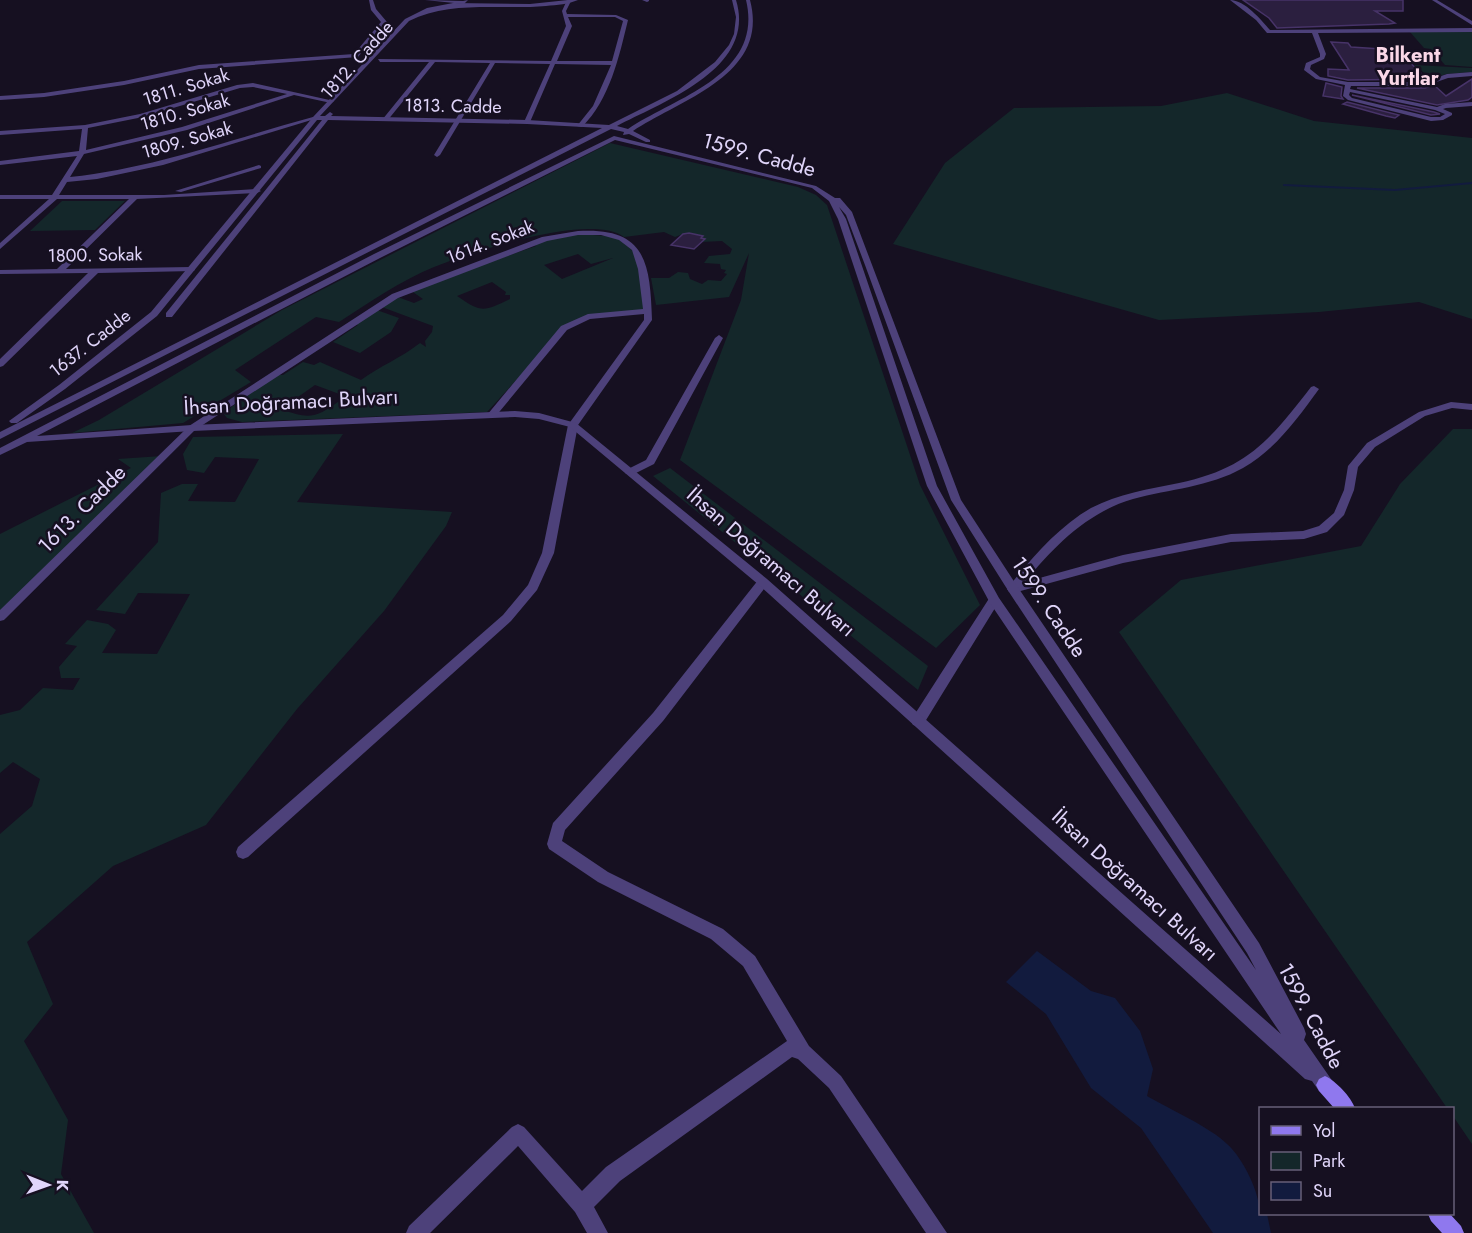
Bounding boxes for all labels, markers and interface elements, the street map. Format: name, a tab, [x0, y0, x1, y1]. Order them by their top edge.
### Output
street label: 1812. Cadde	[315, 15, 399, 105]
district label: Bilkent Yurtlar	[1376, 41, 1441, 93]
street label: 1811. Sokak	[140, 62, 232, 112]
street label: 1810. Sokak	[137, 87, 233, 137]
street label: 1813. Cadde	[404, 92, 502, 120]
street label: 1809. Sokak	[139, 115, 235, 165]
street label: 1599. Cadde	[699, 126, 819, 185]
street label: 1614. Sokak	[442, 213, 538, 271]
street label: 1800. Sokak	[48, 241, 143, 269]
street label: 1637. Cadde	[44, 303, 136, 383]
street label: İhsan Doğramacı Bulvarı	[183, 381, 399, 423]
street label: 1613. Cadde	[31, 458, 133, 560]
street label: İhsan Doğramacı Bulvarı	[680, 480, 862, 644]
street label: 1599. Cadde	[1004, 551, 1094, 664]
street label: İhsan Doğramacı Bulvarı	[1045, 802, 1225, 968]
street label: 1599. Cadde	[1271, 958, 1352, 1074]
legend	[1259, 1107, 1454, 1215]
text: Yol	[1313, 1118, 1335, 1144]
text: Park	[1313, 1148, 1345, 1174]
north arrow	[18, 1155, 78, 1215]
text: Su	[1313, 1178, 1332, 1204]
text: K	[51, 1179, 74, 1192]

